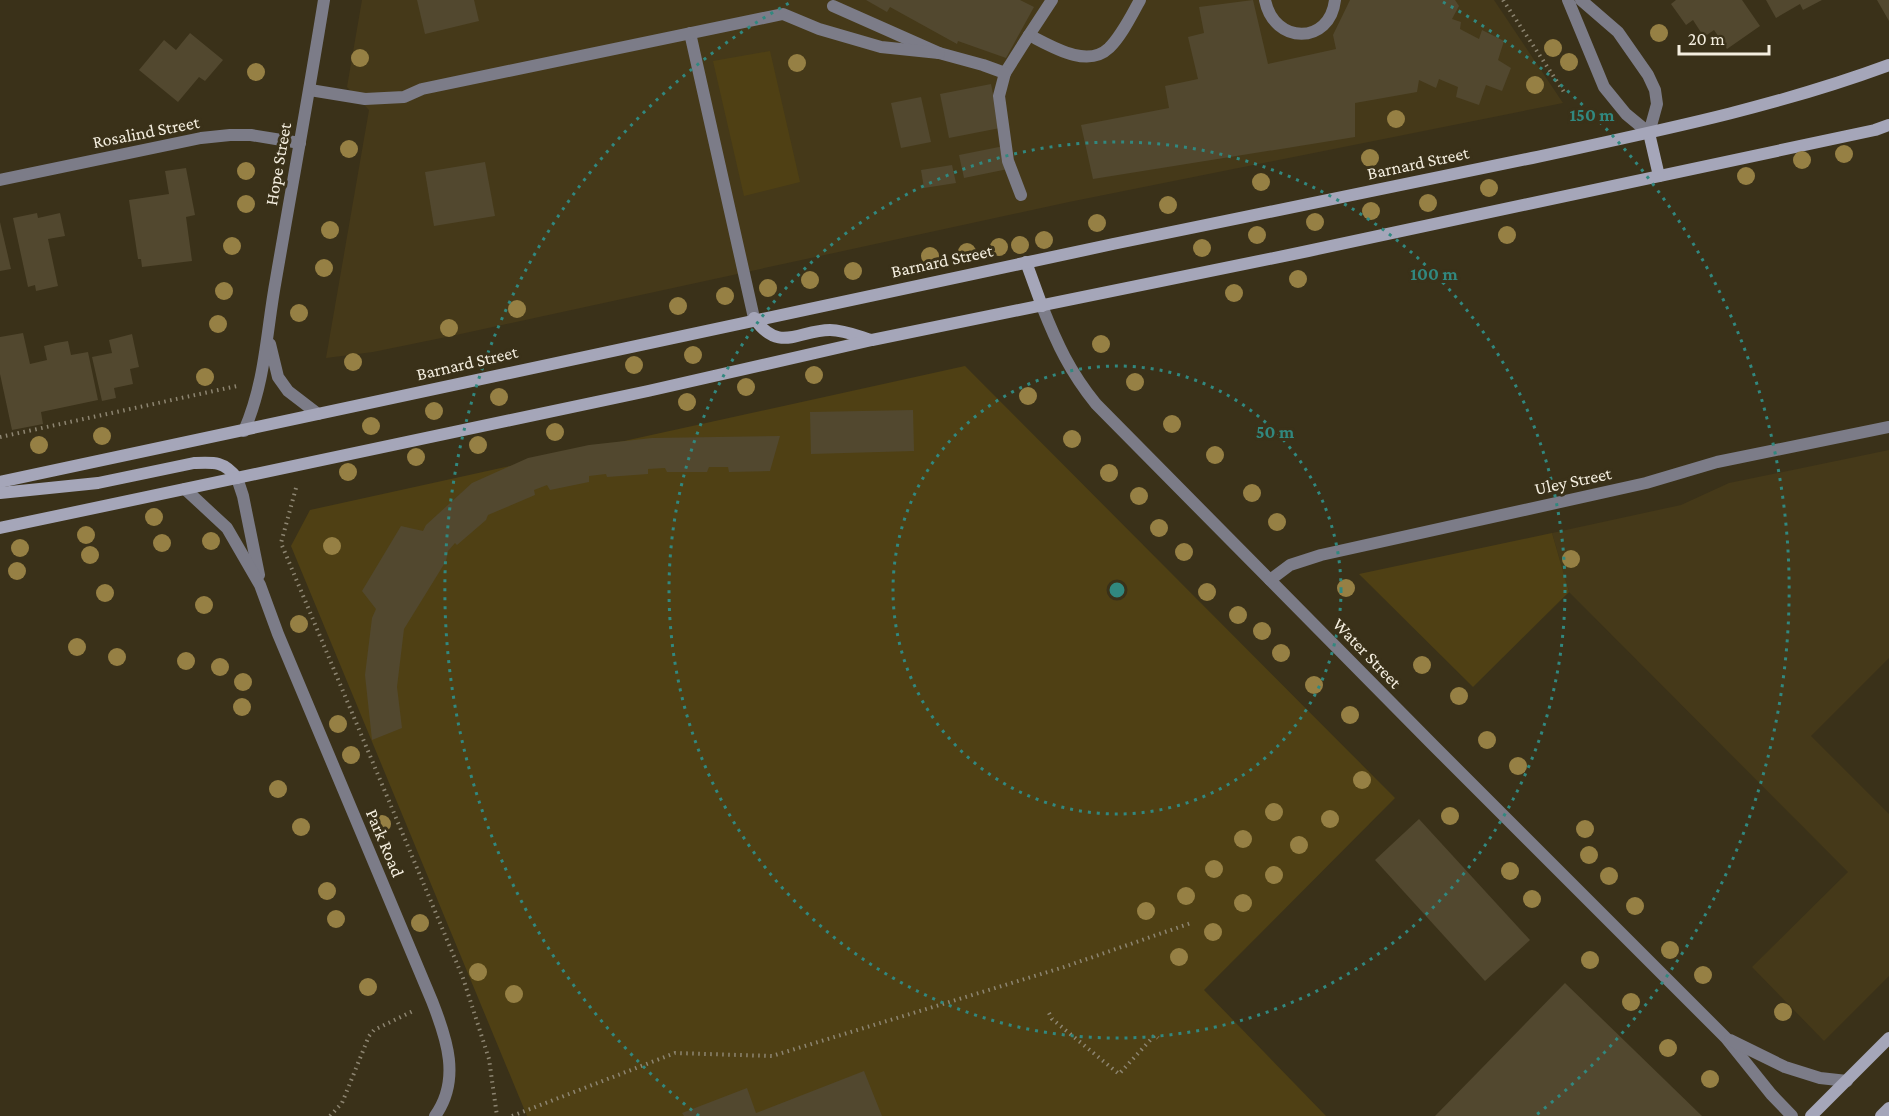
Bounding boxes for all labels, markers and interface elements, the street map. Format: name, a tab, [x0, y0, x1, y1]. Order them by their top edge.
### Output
scale bar	[1679, 18, 1769, 56]
text: 20 m	[1688, 29, 1725, 49]
text: 150 m	[1569, 105, 1615, 125]
street label: Rosalind Street	[91, 112, 202, 152]
street label: Hope Street	[261, 120, 295, 207]
street label: Barnard Street	[1365, 142, 1472, 184]
street label: Barnard Street	[889, 240, 996, 282]
text: 100 m	[1410, 264, 1458, 284]
street label: Barnard Street	[414, 341, 521, 384]
text: 50 m	[1256, 422, 1295, 442]
street label: Uley Street	[1533, 463, 1614, 499]
centre of rings	[1107, 580, 1127, 600]
street label: Water Street	[1329, 614, 1406, 693]
street label: Park Road	[362, 806, 408, 880]

